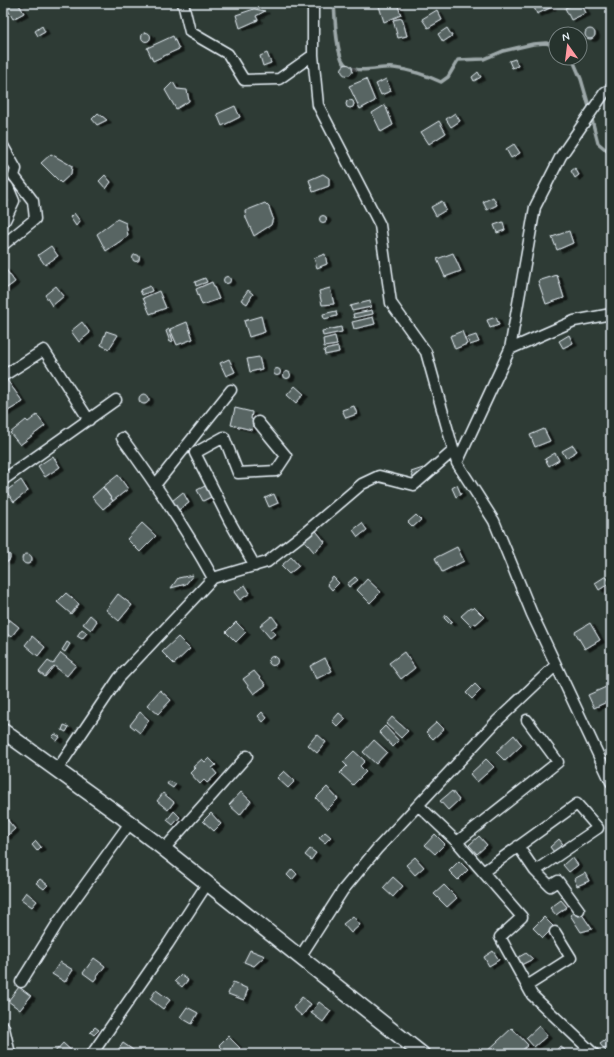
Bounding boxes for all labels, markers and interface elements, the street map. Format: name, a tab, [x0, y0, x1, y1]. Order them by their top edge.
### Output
north arrow	[548, 26, 588, 66]
text: N	[561, 30, 571, 45]

